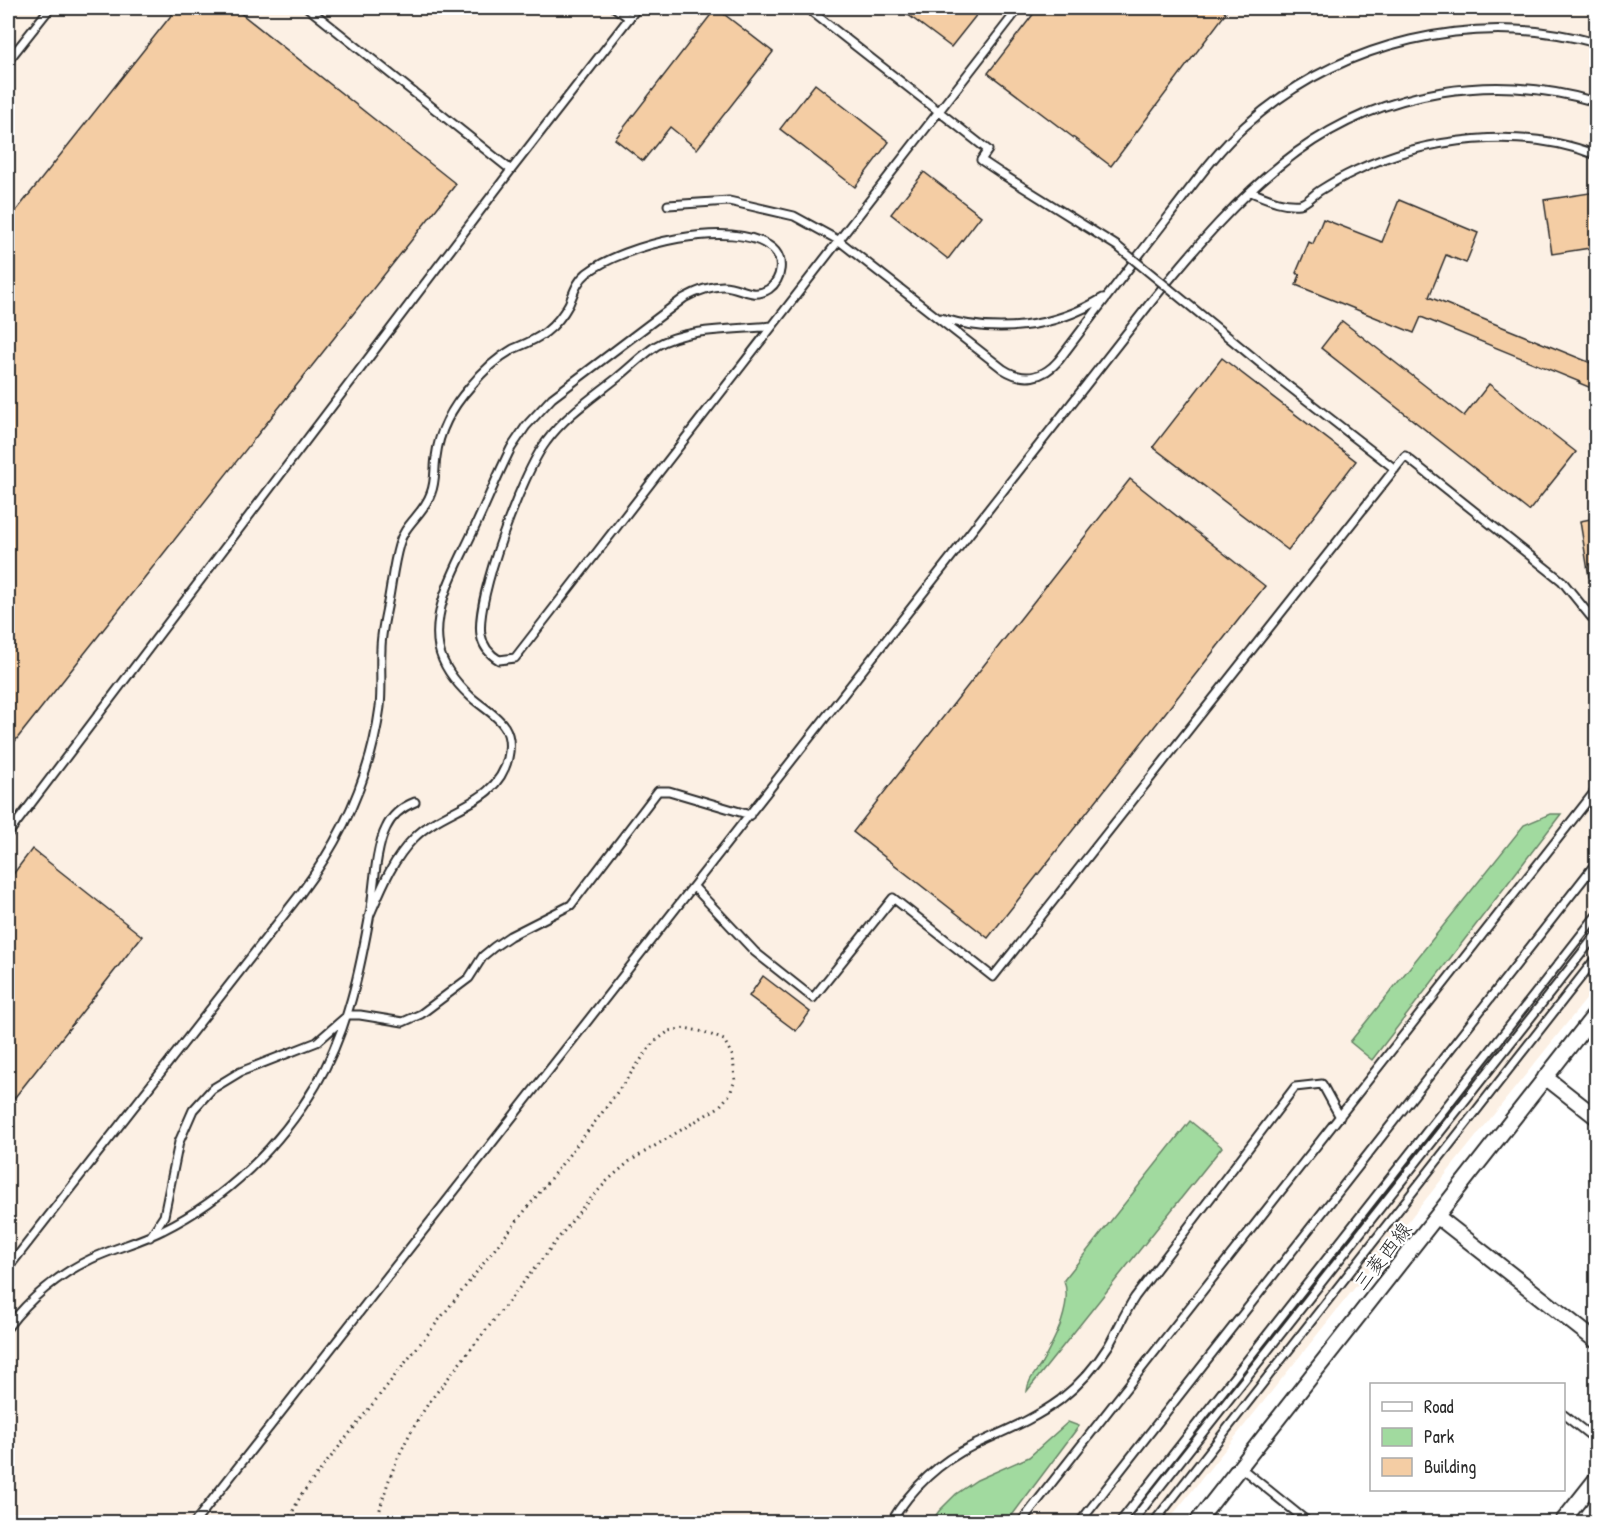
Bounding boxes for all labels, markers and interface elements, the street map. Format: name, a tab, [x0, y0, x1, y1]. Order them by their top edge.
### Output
street label: 三菱西線	[1347, 1216, 1417, 1296]
legend	[1370, 1383, 1565, 1491]
text: Road	[1424, 1394, 1454, 1419]
text: Park	[1424, 1424, 1455, 1449]
text: Building	[1424, 1454, 1476, 1479]

